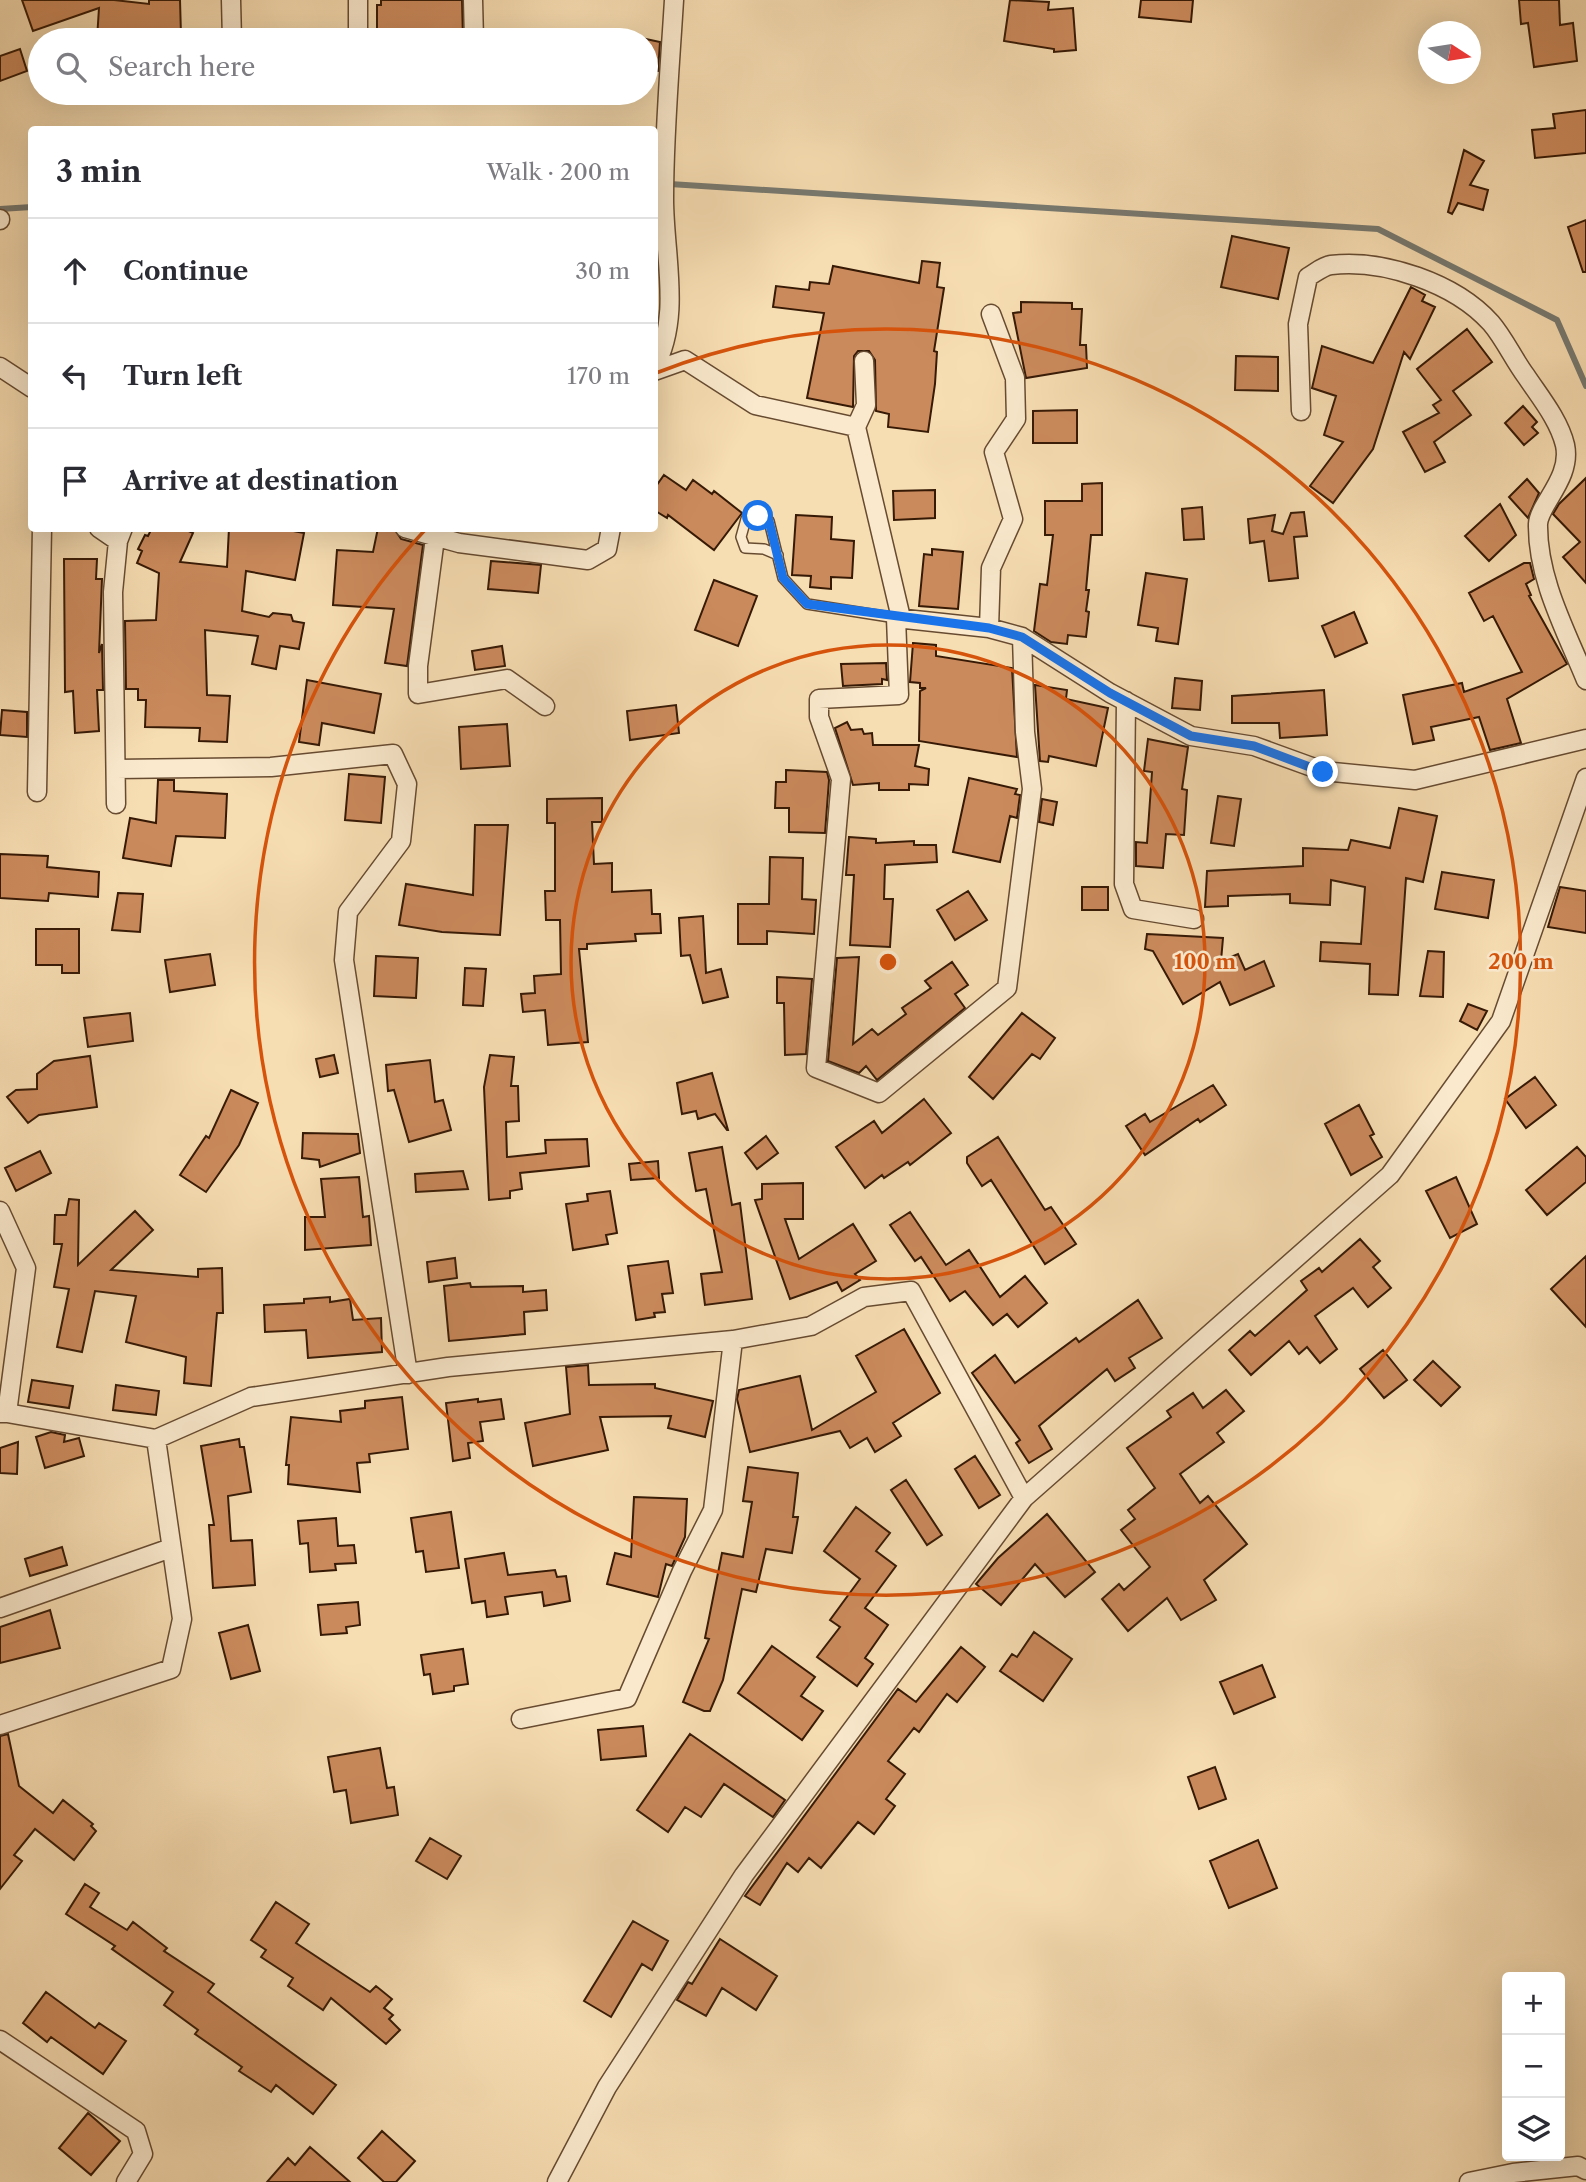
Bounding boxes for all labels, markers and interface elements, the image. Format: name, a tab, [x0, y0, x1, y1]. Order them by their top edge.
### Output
north arrow	[1418, 21, 1481, 84]
search box	[28, 28, 658, 105]
icon: search	[52, 48, 90, 86]
text: Search here	[108, 51, 255, 83]
text: 3 min	[56, 153, 142, 190]
text: Walk · 200 m	[486, 158, 630, 186]
icon: ahead	[56, 252, 94, 290]
text: Continue	[123, 255, 248, 287]
text: 30 m	[575, 257, 630, 285]
icon: left	[56, 357, 94, 395]
text: Turn left	[123, 360, 242, 392]
text: 170 m	[567, 362, 630, 390]
icon: arrive	[56, 462, 94, 500]
text: Arrive at destination	[123, 465, 398, 497]
route start	[742, 500, 773, 531]
route end	[1307, 756, 1338, 787]
text: 100 m	[1174, 949, 1236, 974]
text: 200 m	[1488, 949, 1554, 974]
centre of rings	[876, 950, 900, 974]
map controls	[1502, 1972, 1565, 2161]
button: +	[1502, 1972, 1565, 2035]
button: −	[1502, 2035, 1565, 2098]
button: layers	[1502, 2098, 1565, 2161]

